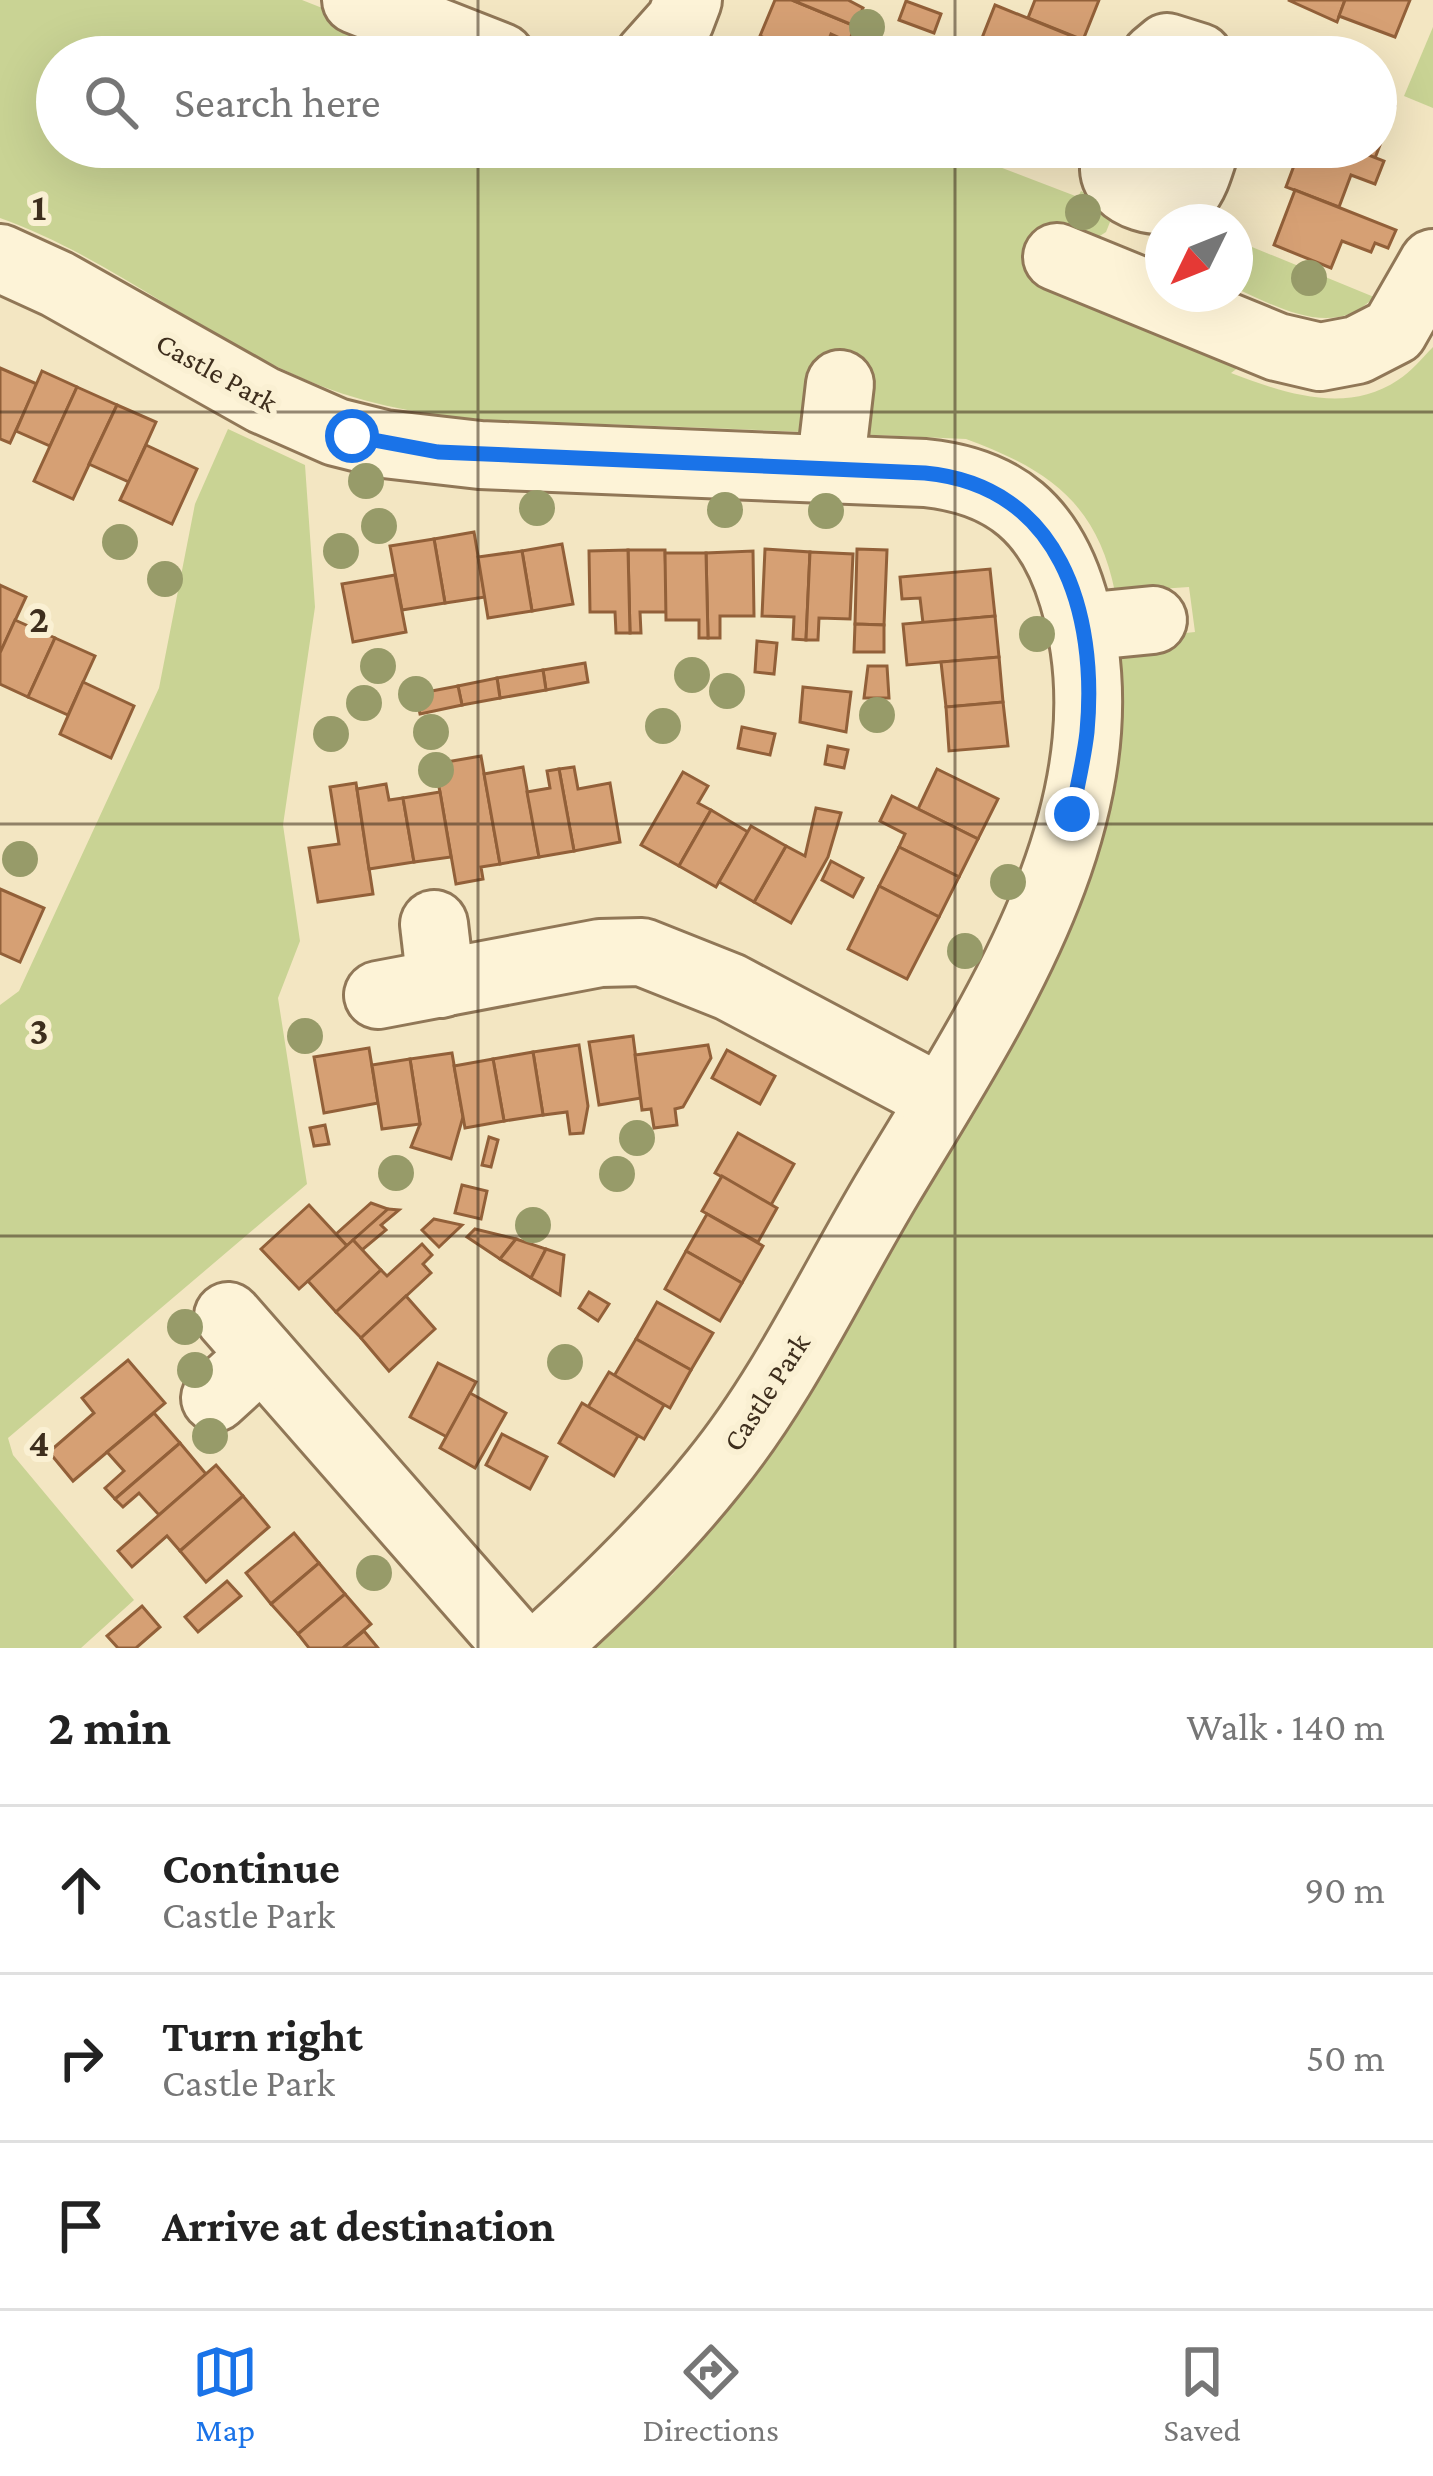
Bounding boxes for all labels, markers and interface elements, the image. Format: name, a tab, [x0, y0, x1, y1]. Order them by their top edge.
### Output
search box	[36, 36, 1397, 168]
icon: search	[78, 69, 144, 135]
text: Search here	[174, 77, 381, 127]
text: 1	[32, 185, 46, 228]
north arrow	[1145, 204, 1253, 312]
street label: Castle Park	[151, 325, 284, 419]
route start	[325, 409, 379, 463]
text: 2	[29, 597, 49, 640]
route end	[1045, 787, 1099, 841]
text: 3	[29, 1009, 49, 1052]
street label: Castle Park	[716, 1327, 816, 1457]
text: 4	[28, 1421, 50, 1464]
text: 2 min	[48, 1698, 171, 1755]
text: Walk · 140 m	[1186, 1705, 1385, 1748]
text: Continue	[162, 1843, 340, 1893]
icon: ahead	[48, 1857, 114, 1923]
text: 90 m	[1304, 1868, 1385, 1911]
text: Castle Park	[162, 1893, 335, 1936]
text: Turn right	[162, 2011, 363, 2061]
icon: right	[48, 2025, 114, 2091]
text: 50 m	[1306, 2036, 1385, 2079]
text: Castle Park	[162, 2061, 335, 2104]
icon: arrive	[48, 2193, 114, 2259]
text: Arrive at destination	[162, 2201, 555, 2251]
tab: Map	[192, 2339, 258, 2448]
tab: Directions	[643, 2339, 779, 2448]
tab: Saved	[1163, 2339, 1241, 2448]

